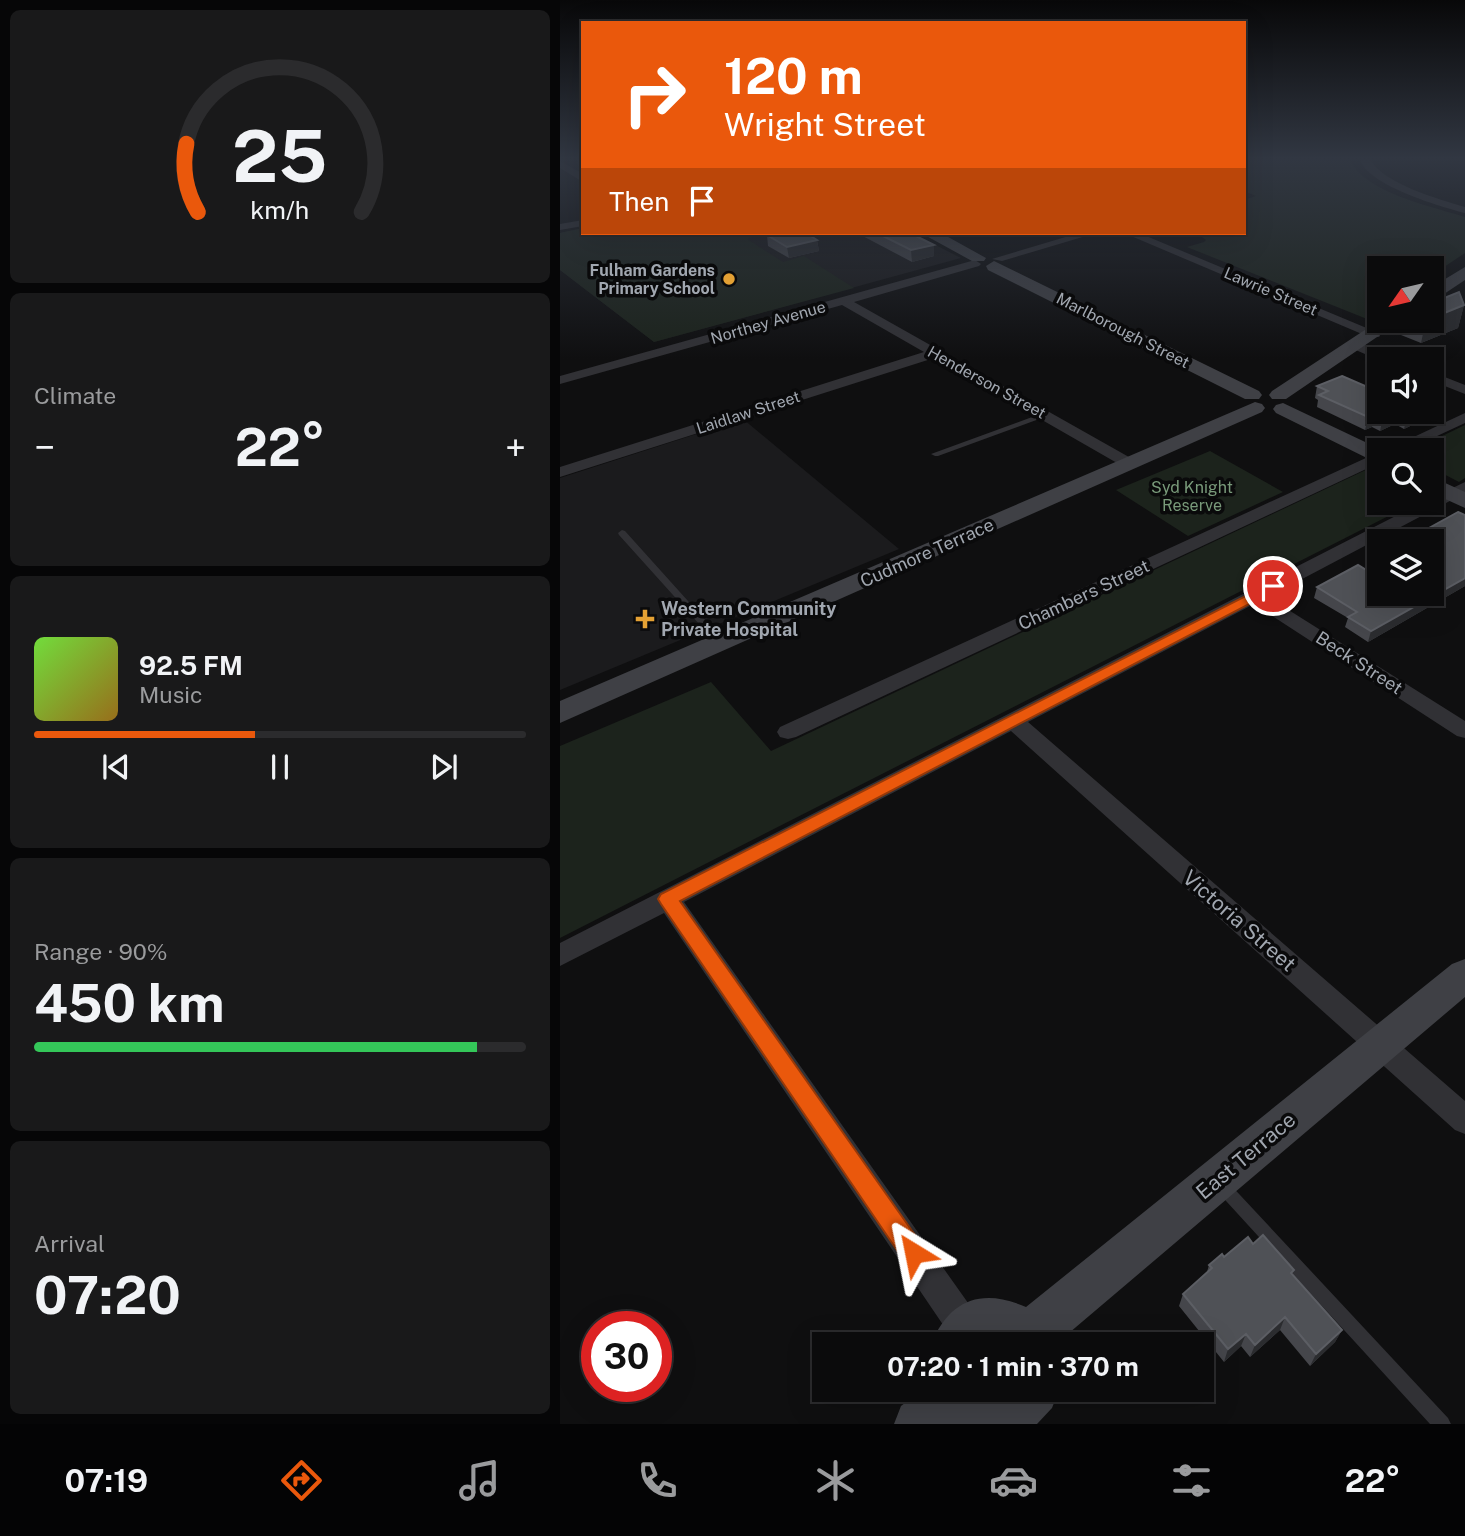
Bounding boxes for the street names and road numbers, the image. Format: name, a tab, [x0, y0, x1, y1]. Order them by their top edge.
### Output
street label: Lawrie Street	[1221, 263, 1320, 320]
street label: Marlborough Street	[1053, 289, 1192, 372]
street label: Northey Avenue	[708, 297, 828, 348]
street label: Henderson Street	[924, 342, 1049, 423]
street label: Laidlaw Street	[694, 387, 802, 438]
street label: Cudmore Terrace	[857, 514, 997, 591]
street label: Chambers Street	[1015, 555, 1153, 634]
street label: Beck Street	[1312, 627, 1407, 698]
street label: Victoria Street	[1178, 865, 1301, 976]
street label: East Terrace	[1191, 1107, 1300, 1204]

